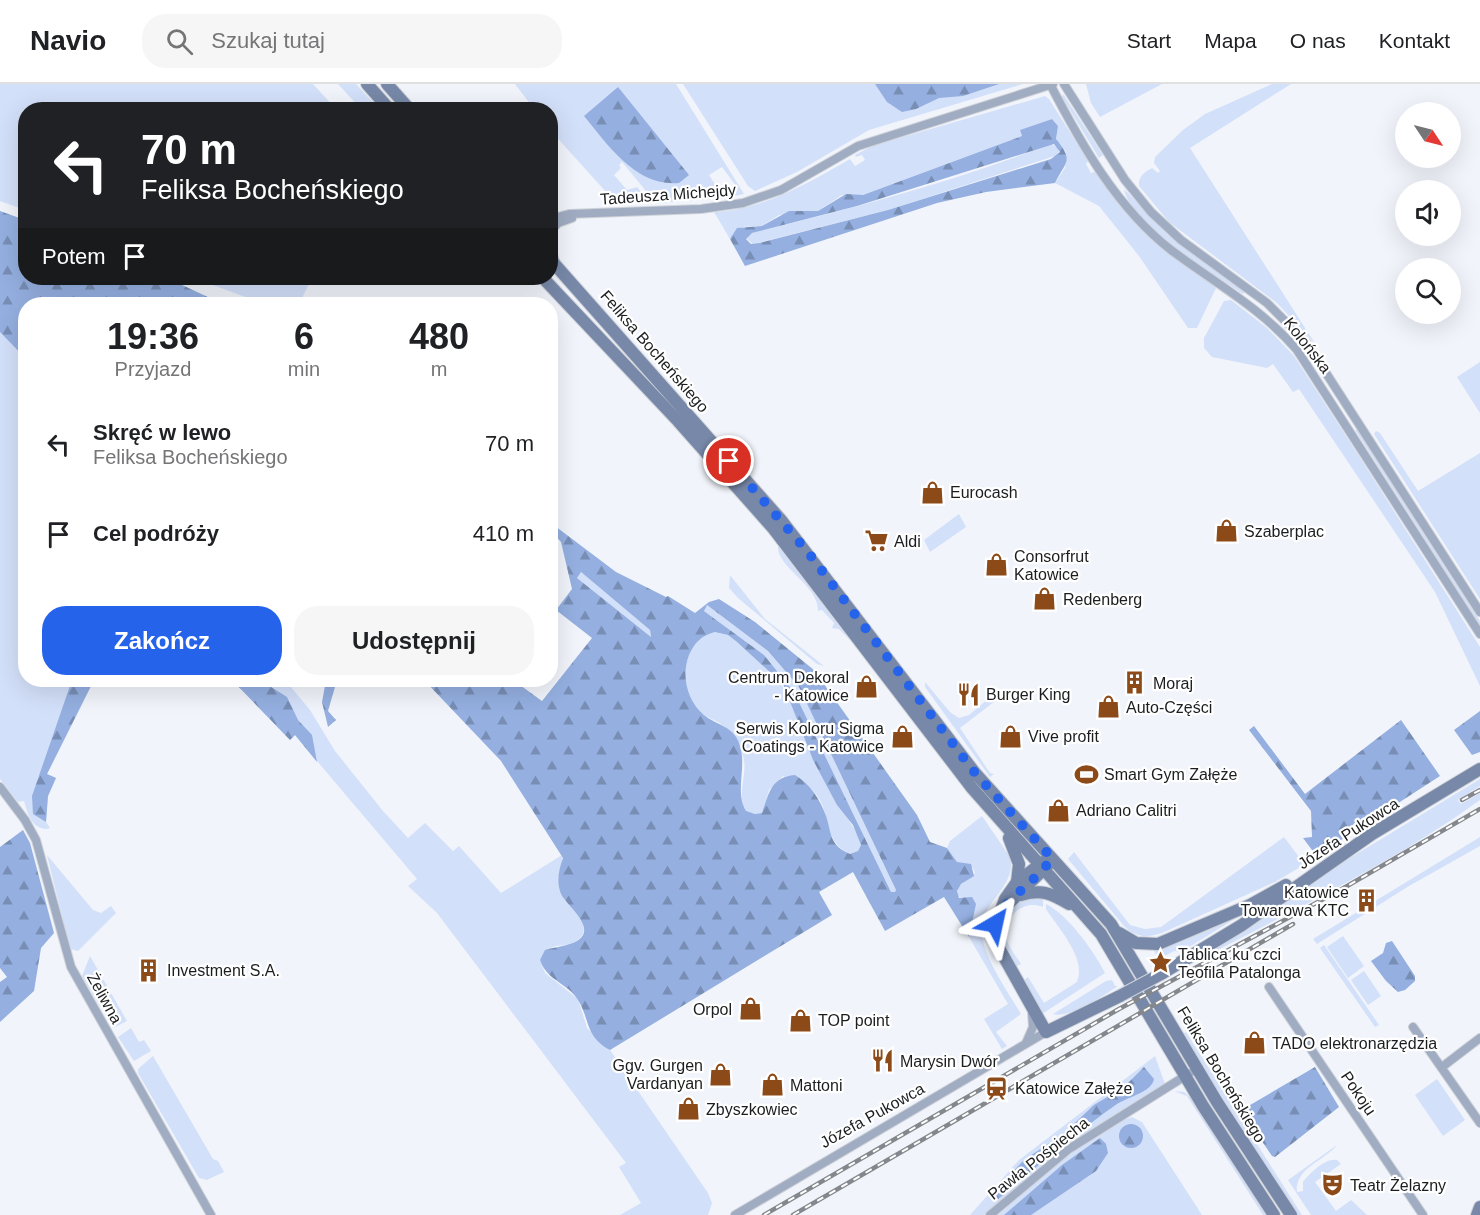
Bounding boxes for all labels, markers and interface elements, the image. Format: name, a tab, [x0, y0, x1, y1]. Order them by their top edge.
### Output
search box	[142, 14, 562, 68]
text: Navio	[30, 25, 106, 56]
icon: search	[163, 25, 196, 58]
text: Szukaj tutaj	[211, 28, 325, 53]
text: Start	[1127, 29, 1171, 52]
text: Mapa	[1204, 29, 1257, 52]
text: O nas	[1290, 29, 1346, 52]
text: Kontakt	[1379, 29, 1450, 52]
north arrow	[1395, 102, 1461, 168]
map controls	[1395, 102, 1461, 324]
icon: left	[42, 126, 120, 204]
text: 70 m	[141, 126, 237, 173]
text: Feliksa Bocheńskiego	[141, 175, 404, 205]
button: sound	[1395, 180, 1461, 246]
street label: Tadeusza Michejdy	[600, 181, 737, 208]
icon: arrive	[118, 240, 151, 273]
text: Potem	[42, 244, 106, 269]
button: search	[1395, 258, 1461, 324]
street label: Feliksa Bocheńskiego	[597, 287, 712, 416]
street label: Kolońska	[1281, 314, 1335, 377]
text: 19:36	[107, 316, 199, 357]
text: 6	[294, 316, 314, 357]
text: 480	[409, 316, 469, 357]
text: Przyjazd	[115, 358, 191, 380]
text: min	[288, 358, 320, 380]
text: m	[431, 358, 447, 380]
text: Skręć w lewo	[93, 420, 231, 445]
icon: left	[42, 428, 75, 461]
text: 70 m	[485, 431, 534, 456]
pin	[703, 435, 754, 486]
icon: arrive	[712, 444, 745, 477]
text: Feliksa Bocheńskiego	[93, 446, 288, 468]
shop icon: Eurocash	[919, 479, 945, 505]
place label: Eurocash	[950, 484, 1018, 501]
icon: arrive	[42, 518, 75, 551]
shop icon: Szaberplac	[1213, 518, 1239, 544]
text: Cel podróży	[93, 521, 219, 546]
text: 410 m	[473, 521, 534, 546]
place label: Szaberplac	[1244, 523, 1324, 540]
supermarket icon: Aldi	[863, 528, 889, 554]
place label: Aldi	[894, 533, 921, 550]
place label: Consorfrut Katowice	[1014, 548, 1089, 583]
shop icon: Consorfrut Katowice	[983, 552, 1009, 578]
shop icon: Redenberg	[1032, 586, 1058, 612]
place label: Redenberg	[1063, 591, 1142, 608]
button: Zakończ	[42, 606, 282, 675]
button: Udostępnij	[294, 606, 534, 675]
place label: Centrum Dekoral - Katowice	[728, 669, 849, 704]
building icon: Moraj	[1122, 670, 1148, 696]
shop icon: Centrum Dekoral - Katowice	[854, 673, 880, 699]
place label: Moraj	[1153, 675, 1193, 692]
restaurant icon: Burger King	[955, 681, 981, 707]
place label: Burger King	[986, 686, 1071, 703]
shop icon: Auto-Części	[1095, 694, 1121, 720]
place label: Auto-Części	[1126, 699, 1212, 716]
place label: Serwis Koloru Sigma Coatings - Katowice	[736, 720, 884, 755]
shop icon: Vive profit	[997, 723, 1023, 749]
shop icon: Serwis Koloru Sigma Coatings - Katowice	[889, 724, 915, 750]
place label: Vive profit	[1028, 728, 1099, 745]
sports icon: Smart Gym Załęże	[1073, 761, 1099, 787]
place label: Smart Gym Załęże	[1104, 766, 1237, 783]
street label: Józefa Pukowca	[1295, 795, 1402, 872]
shop icon: Adriano Calitri	[1045, 797, 1071, 823]
place label: Adriano Calitri	[1076, 802, 1176, 819]
place label: Katowice Towarowa KTC	[1241, 884, 1349, 919]
building icon: Katowice Towarowa KTC	[1354, 888, 1380, 914]
position arrow	[963, 892, 1027, 956]
place label: Tablica ku czci Teofila Patalonga	[1178, 946, 1301, 981]
place icon: Tablica ku czci Teofila Patalonga	[1147, 950, 1173, 976]
building icon: Investment S.A.	[136, 957, 162, 983]
place label: Investment S.A.	[167, 962, 280, 979]
street label: Żeliwna	[84, 970, 126, 1027]
shop icon: Orpol	[737, 996, 763, 1022]
place label: Orpol	[693, 1001, 732, 1018]
street label: Feliksa Bocheńskiego	[1174, 1003, 1269, 1145]
shop icon: TOP point	[787, 1007, 813, 1033]
place label: TOP point	[818, 1012, 890, 1029]
shop icon: TADO elektronarzędzia	[1241, 1030, 1267, 1056]
place label: TADO elektronarzędzia	[1272, 1035, 1437, 1052]
restaurant icon: Marysin Dwór	[869, 1048, 895, 1074]
place label: Marysin Dwór	[900, 1053, 998, 1070]
place label: Ggv. Gurgen Vardanyan	[613, 1057, 703, 1092]
shop icon: Ggv. Gurgen Vardanyan	[708, 1061, 734, 1087]
street label: Pokoju	[1338, 1068, 1379, 1118]
shop icon: Mattoni	[759, 1072, 785, 1098]
station icon: Katowice Załęże	[984, 1075, 1010, 1101]
place label: Mattoni	[790, 1077, 842, 1094]
street label: Józefa Pukowca	[817, 1080, 927, 1151]
place label: Katowice Załęże	[1015, 1080, 1132, 1097]
shop icon: Zbyszkowiec	[675, 1096, 701, 1122]
place label: Zbyszkowiec	[706, 1101, 798, 1118]
street label: Pawła Pośpiecha	[985, 1114, 1092, 1203]
theatre icon: Teatr Żelazny	[1319, 1172, 1345, 1198]
place label: Teatr Żelazny	[1350, 1176, 1446, 1194]

